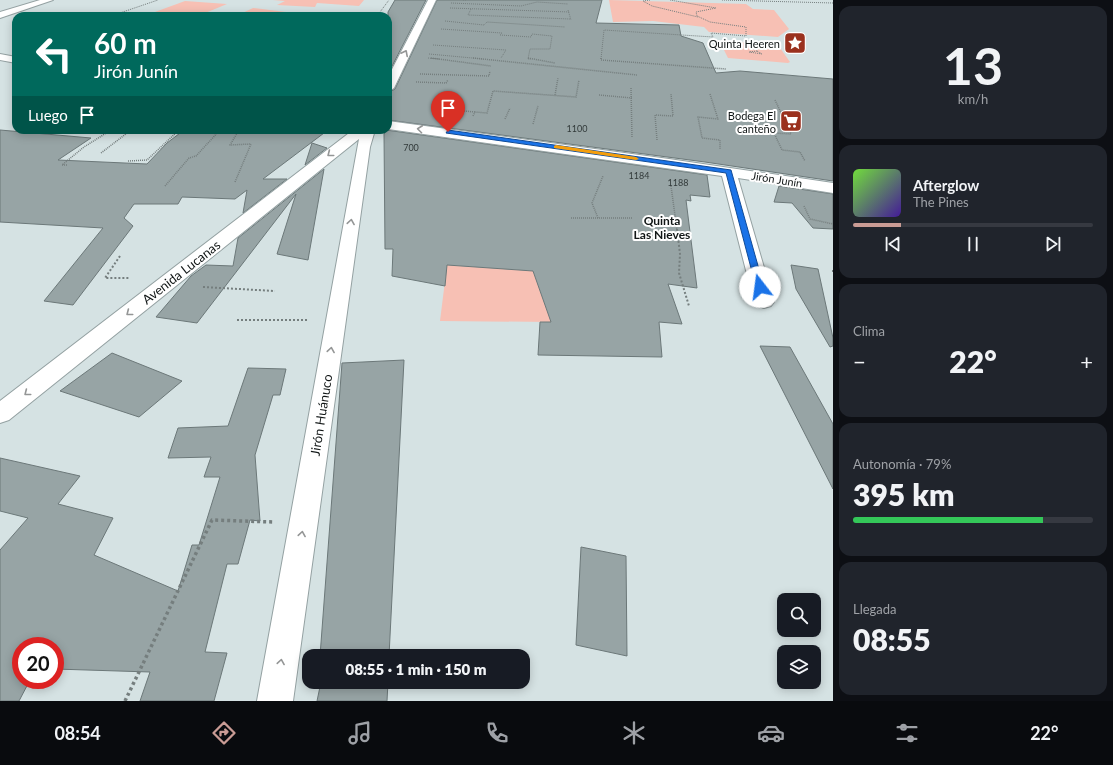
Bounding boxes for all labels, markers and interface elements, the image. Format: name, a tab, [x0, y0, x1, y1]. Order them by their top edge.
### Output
text: 60 m	[94, 26, 157, 60]
icon: left	[28, 28, 80, 80]
place icon: Quinta Heeren	[782, 30, 808, 56]
text: 13	[943, 34, 1003, 96]
place label: Quinta Heeren	[709, 37, 780, 50]
one-way arrow	[401, 50, 408, 58]
text: Jirón Junín	[94, 60, 178, 82]
pin	[431, 91, 465, 132]
text: km/h	[958, 91, 988, 107]
icon: arrive	[437, 97, 459, 119]
icon: arrive	[76, 104, 98, 126]
text: Luego	[28, 106, 68, 124]
supermarket icon: Bodega El canteño	[778, 108, 804, 134]
place label: Bodega El canteño	[728, 109, 776, 135]
house number: 1100	[567, 123, 587, 134]
one-way arrow	[417, 124, 423, 133]
house number: 700	[403, 142, 419, 153]
one-way arrow	[328, 149, 335, 156]
street label: Jirón Junín	[751, 169, 803, 189]
house number: 1184	[629, 170, 649, 181]
text: Afterglow	[913, 176, 979, 194]
house number: 1188	[668, 177, 688, 188]
text: The Pines	[913, 194, 969, 210]
district label: Quinta Las Nieves	[634, 213, 690, 242]
one-way arrow	[346, 219, 355, 225]
icon: previous	[882, 233, 904, 255]
icon: pause	[962, 233, 984, 255]
icon: next	[1042, 233, 1064, 255]
street label: Avenida Lucanas	[139, 236, 224, 307]
position arrow	[739, 266, 781, 308]
one-way arrow	[127, 308, 134, 315]
text: Clima	[853, 323, 885, 339]
text: 22°	[949, 343, 997, 379]
one-way arrow	[326, 347, 335, 353]
text: −	[853, 348, 866, 375]
text: +	[1080, 348, 1093, 375]
street label: Jirón Huánuco	[307, 373, 335, 457]
one-way arrow	[25, 388, 32, 395]
text: Autonomía · 79%	[853, 456, 951, 472]
text: 395 km	[853, 476, 954, 512]
one-way arrow	[297, 531, 306, 537]
map controls	[777, 593, 821, 689]
button: search	[777, 593, 821, 637]
text: Llegada	[853, 601, 897, 617]
text: 08:55	[853, 621, 931, 657]
speed limit sign: 20	[12, 637, 64, 689]
button: layers	[777, 645, 821, 689]
one-way arrow	[277, 659, 285, 666]
text: 08:55 · 1 min · 150 m	[345, 660, 487, 678]
icon: directions	[210, 719, 238, 747]
icon: music	[346, 719, 374, 747]
icon: phone	[483, 719, 511, 747]
icon: climate	[620, 719, 648, 747]
icon: car	[757, 719, 785, 747]
icon: filters	[893, 719, 921, 747]
text: 08:54	[54, 722, 101, 744]
text: 22°	[1030, 722, 1059, 744]

